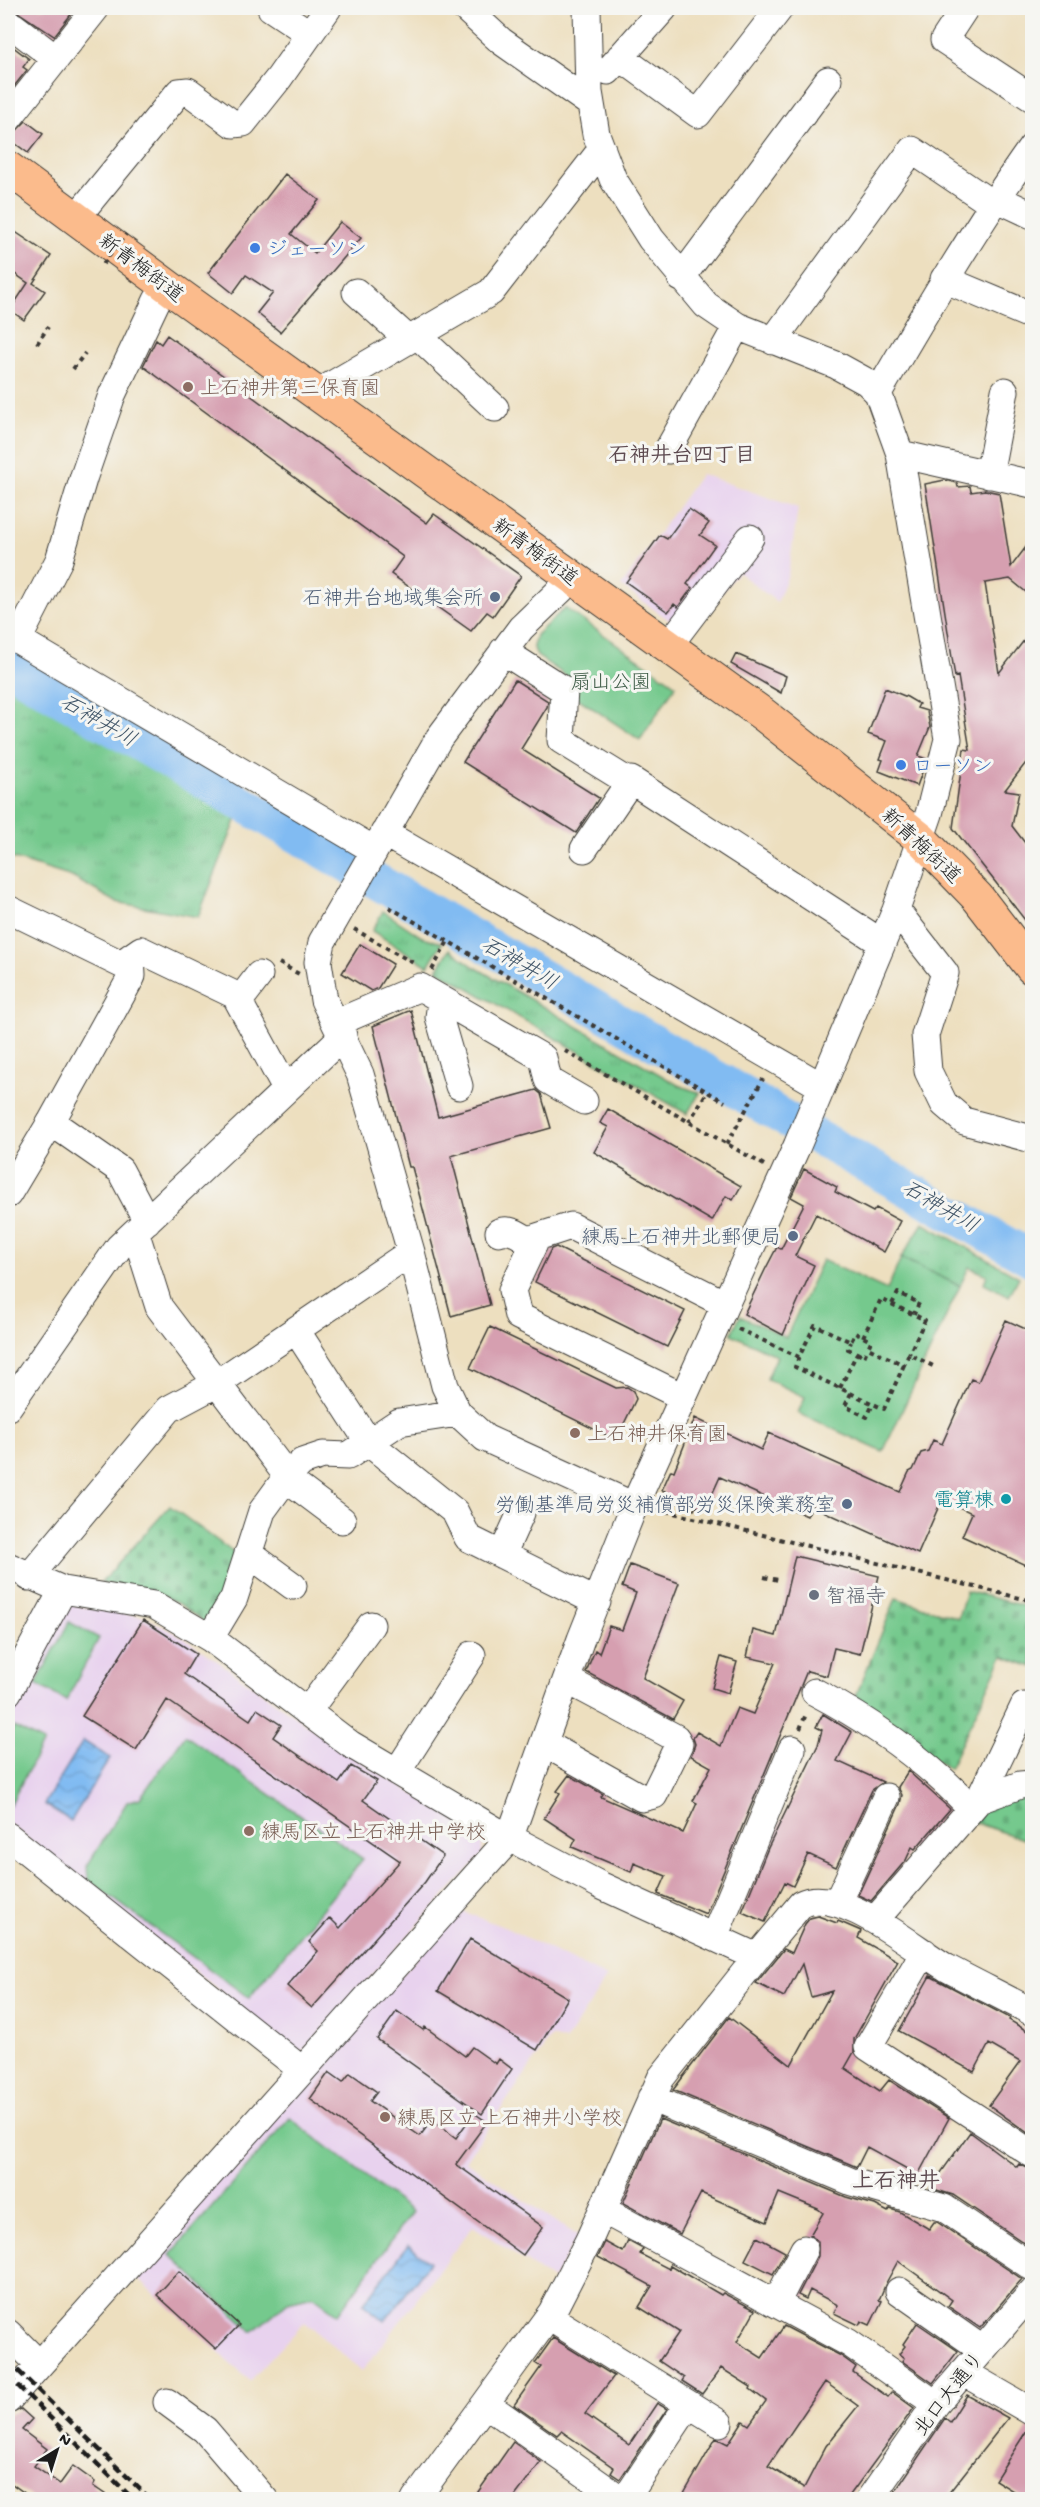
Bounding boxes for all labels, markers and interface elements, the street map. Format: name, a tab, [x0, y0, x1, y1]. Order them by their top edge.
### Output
street label: 新青梅街道	[93, 229, 188, 309]
place label: ジェーソン	[267, 239, 367, 263]
marker: ジェーソン	[248, 241, 262, 255]
place label: 上石神井第三保育園	[200, 377, 380, 402]
marker: 上石神井第三保育園	[181, 380, 195, 394]
district label: 石神井台四丁目	[609, 443, 756, 470]
street label: 新青梅街道	[487, 514, 582, 593]
place label: 石神井台地域集会所	[303, 587, 483, 612]
marker: 石神井台地域集会所	[488, 590, 502, 604]
park label: 扇山公園	[571, 672, 651, 696]
water label: 石神井川	[55, 689, 141, 755]
place label: ローソン	[913, 757, 993, 780]
marker: ローソン	[894, 758, 908, 772]
street label: 新青梅街道	[875, 804, 965, 890]
water label: 石神井川	[476, 932, 562, 998]
water label: 石神井川	[897, 1175, 983, 1241]
place label: 練馬上石神井北郵便局	[581, 1226, 781, 1251]
marker: 練馬上石神井北郵便局	[786, 1229, 800, 1243]
place label: 上石神井保育園	[587, 1423, 727, 1448]
marker: 上石神井保育園	[568, 1426, 582, 1440]
place label: 電算棟	[934, 1489, 994, 1514]
marker: 電算棟	[999, 1492, 1013, 1506]
place label: 労働基準局労災補償部労災保険業務室	[495, 1494, 835, 1519]
marker: 労働基準局労災補償部労災保険業務室	[840, 1497, 854, 1511]
place label: 智福寺	[826, 1585, 886, 1610]
marker: 智福寺	[807, 1588, 821, 1602]
place label: 練馬区立 上石神井中学校	[261, 1821, 486, 1846]
marker: 練馬区立 上石神井中学校	[242, 1824, 256, 1838]
place label: 練馬区立 上石神井小学校	[397, 2107, 622, 2132]
marker: 練馬区立 上石神井小学校	[378, 2110, 392, 2124]
district label: 上石神井	[852, 2169, 940, 2196]
street label: 北口大通り	[910, 2348, 991, 2442]
north arrow	[27, 2420, 87, 2480]
text: N	[54, 2430, 74, 2452]

